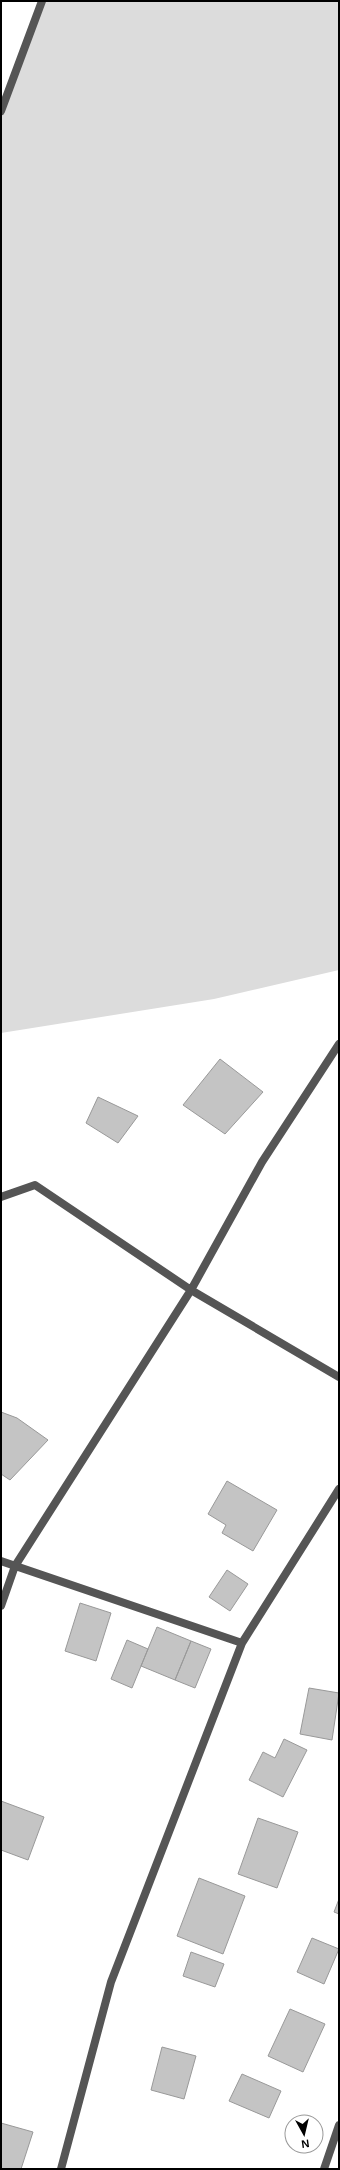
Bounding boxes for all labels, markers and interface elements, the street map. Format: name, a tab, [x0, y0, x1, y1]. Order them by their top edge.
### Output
north arrow	[284, 2114, 324, 2154]
text: N	[301, 2137, 310, 2150]

